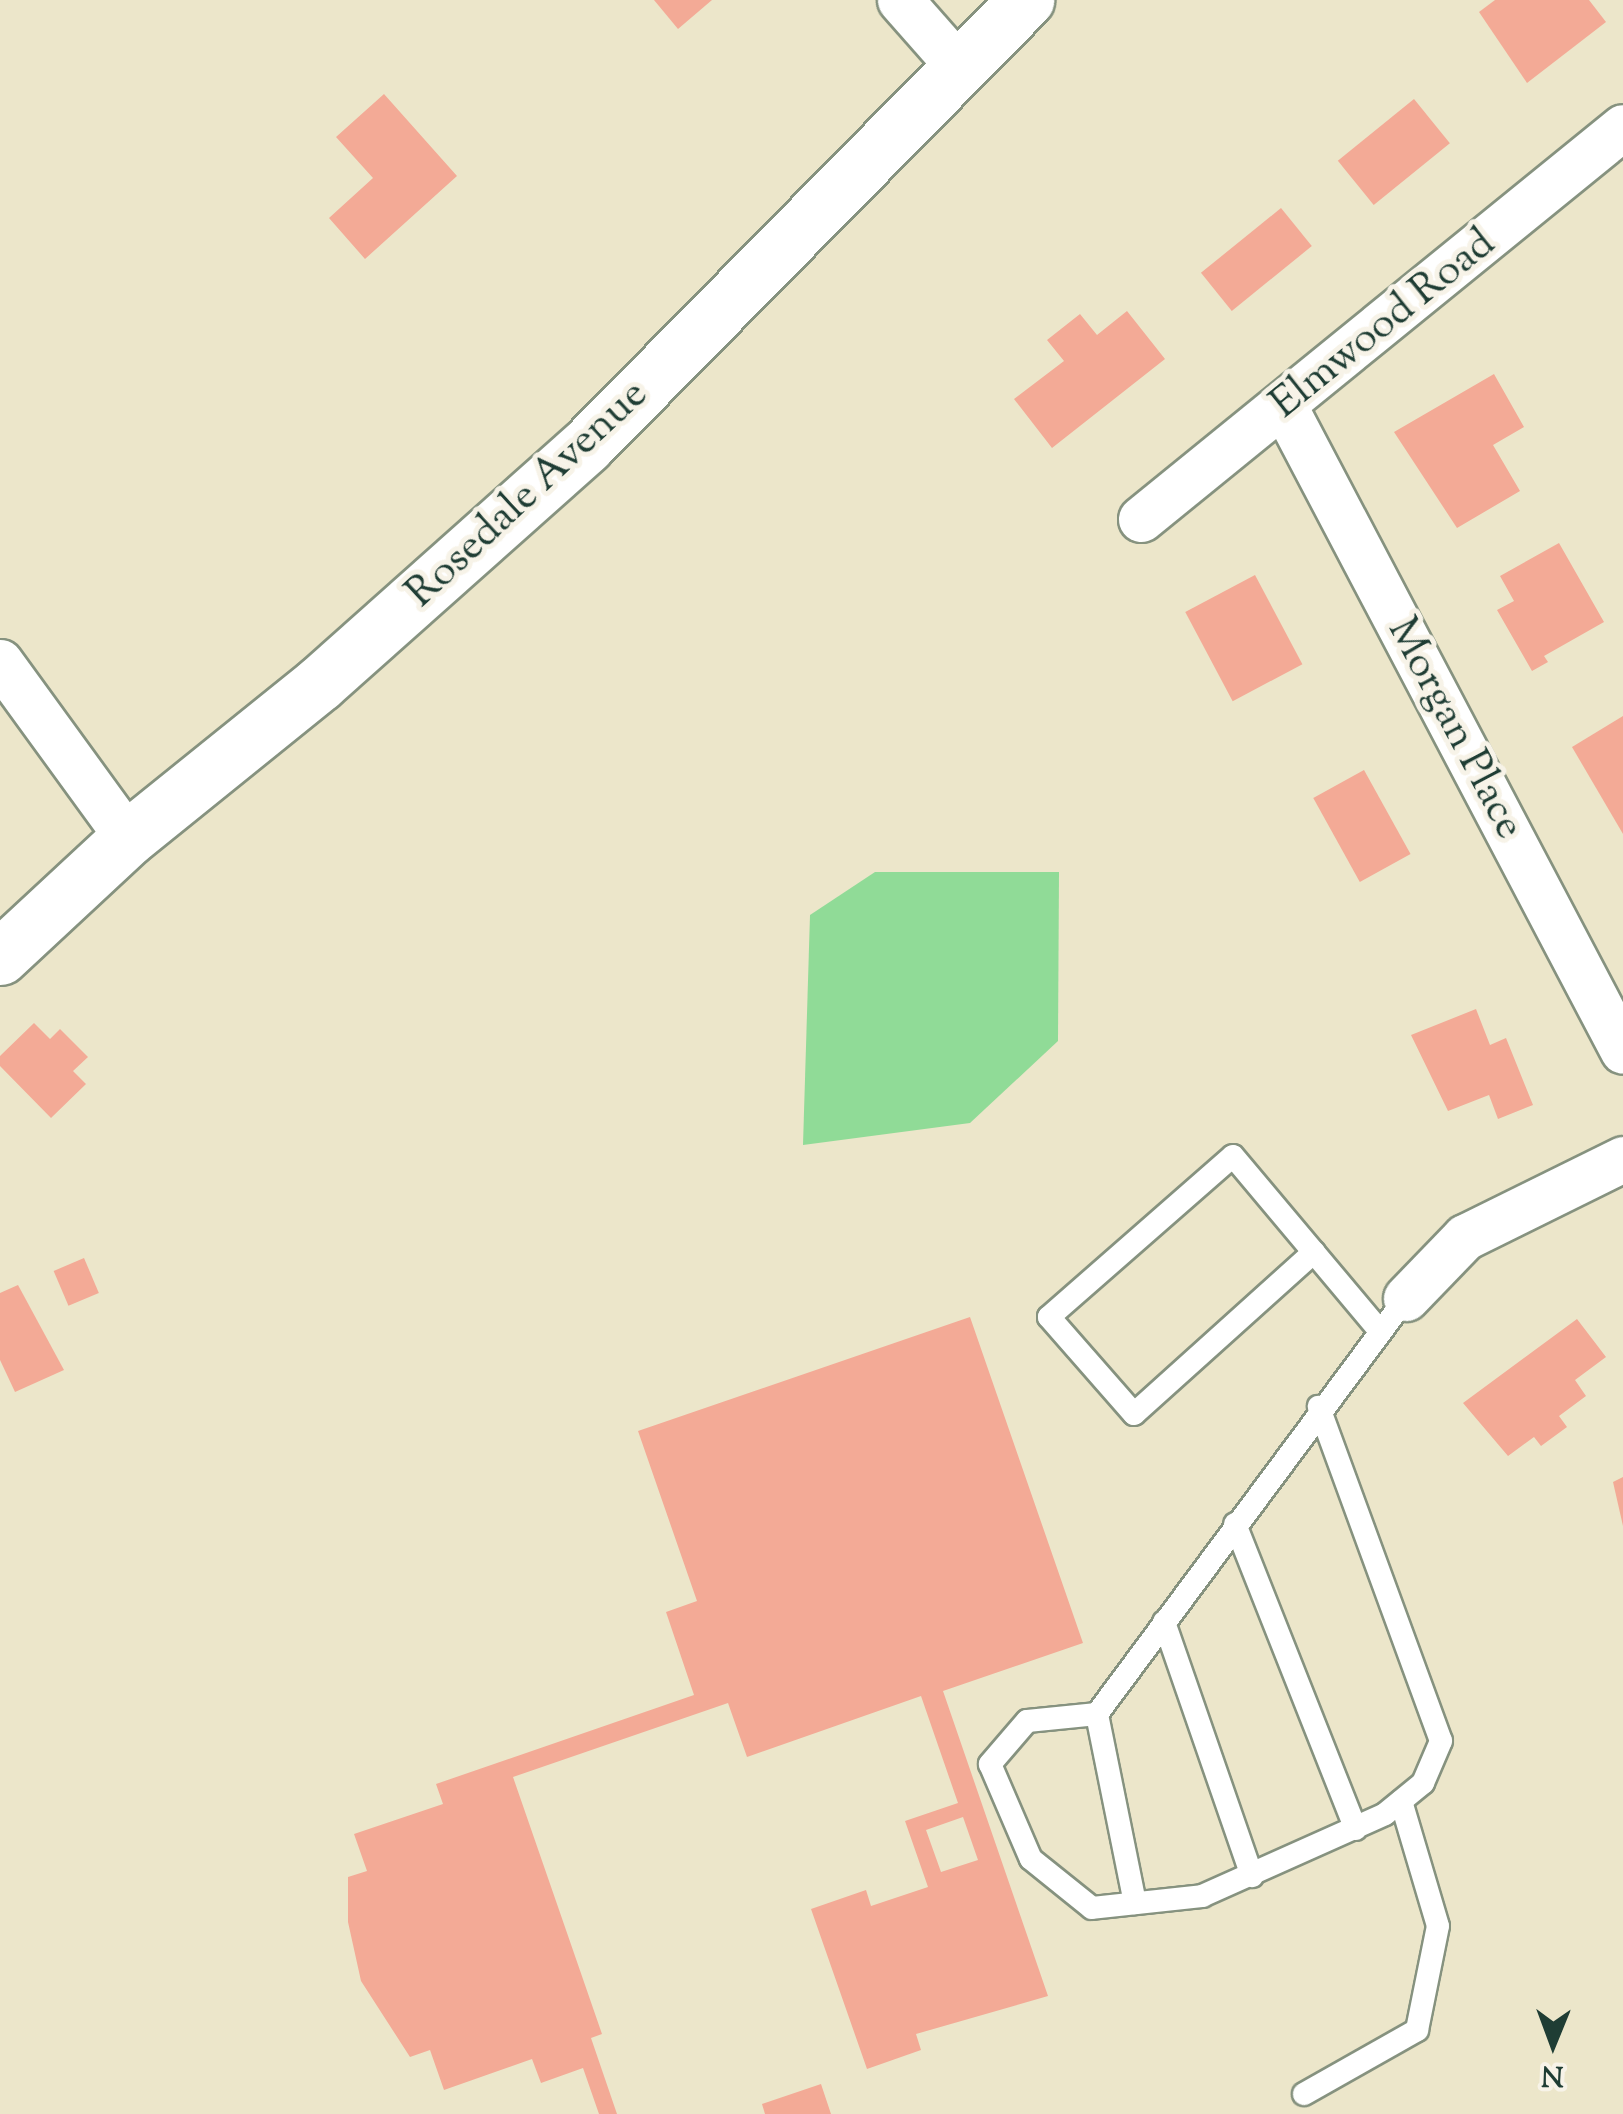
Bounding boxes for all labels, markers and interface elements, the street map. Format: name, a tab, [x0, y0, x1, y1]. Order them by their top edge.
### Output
street label: Elmwood Road	[1262, 219, 1506, 431]
street label: Rosedale Avenue	[397, 370, 659, 620]
street label: Morgan Place	[1375, 610, 1533, 848]
north arrow	[1503, 1994, 1603, 2094]
text: N	[1541, 2054, 1564, 2094]

